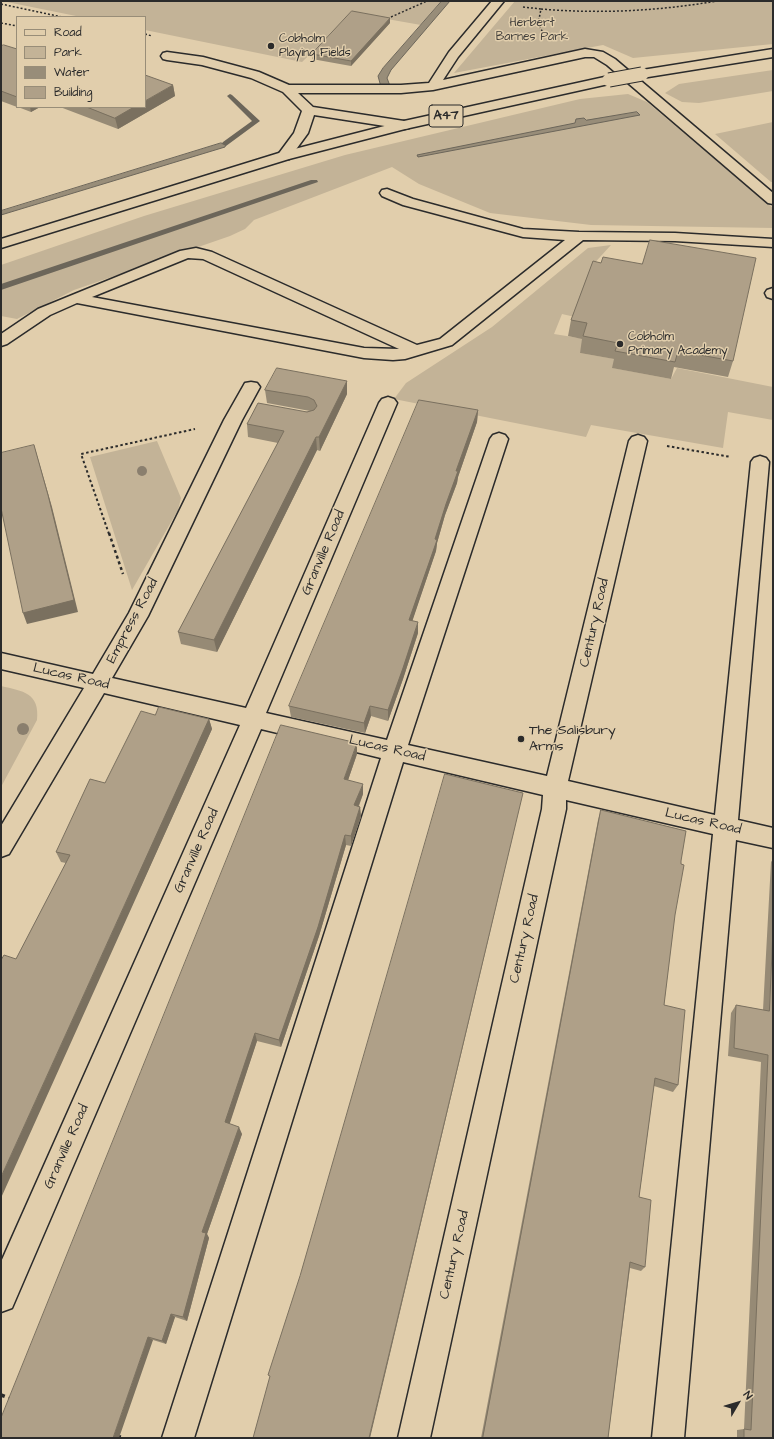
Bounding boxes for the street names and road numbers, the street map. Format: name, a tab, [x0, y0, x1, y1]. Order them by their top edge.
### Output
road number: A47	[429, 105, 463, 127]
street label: Granville Road	[299, 508, 349, 598]
street label: Empress Road	[103, 576, 163, 666]
street label: Century Road	[577, 577, 613, 669]
street label: Lucas Road	[31, 660, 111, 694]
street label: Lucas Road	[347, 732, 427, 766]
street label: Lucas Road	[663, 805, 743, 839]
street label: Granville Road	[171, 806, 223, 896]
street label: Century Road	[507, 893, 543, 985]
street label: Granville Road	[41, 1102, 93, 1192]
street label: Century Road	[437, 1209, 473, 1301]

